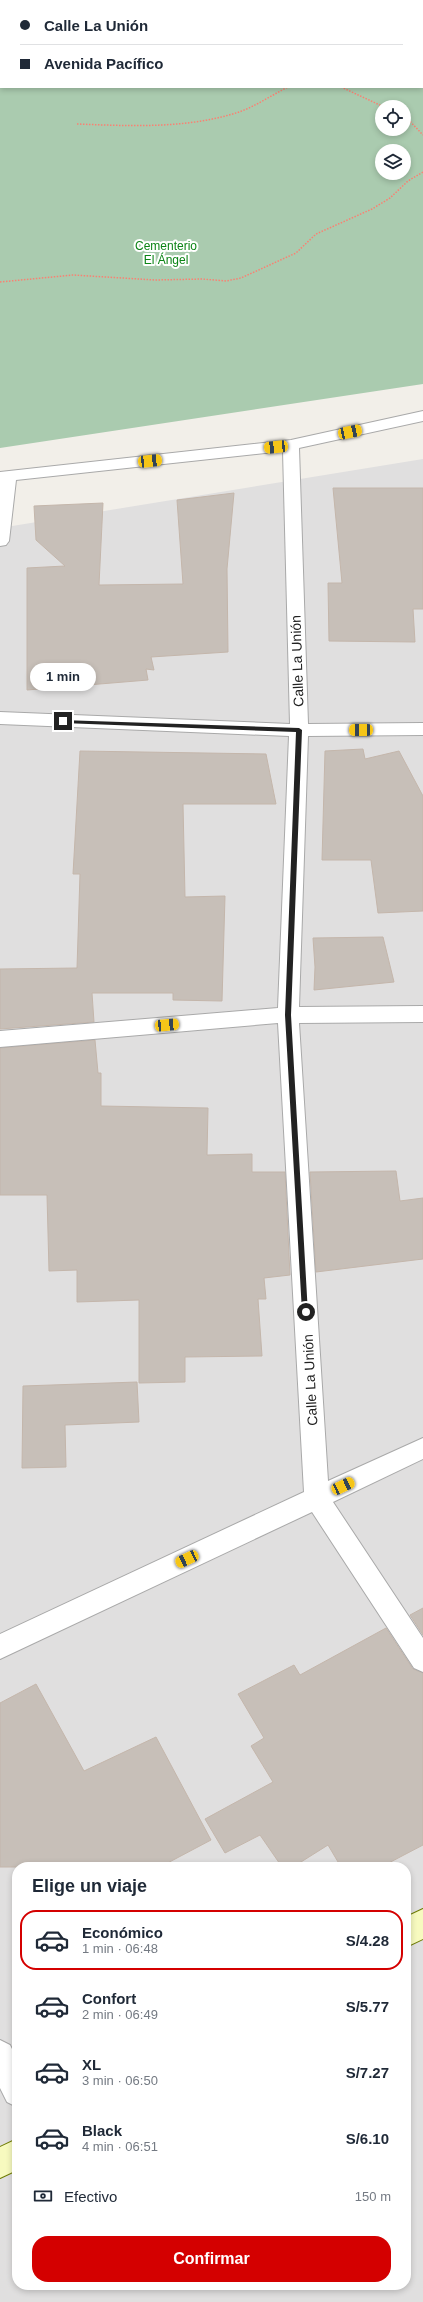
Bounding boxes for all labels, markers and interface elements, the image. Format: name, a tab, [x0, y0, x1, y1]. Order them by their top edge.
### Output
text: Calle La Unión	[44, 17, 148, 34]
text: Avenida Pacífico	[44, 55, 164, 72]
map controls	[375, 100, 411, 180]
button: locate	[375, 100, 411, 136]
button: layers	[375, 144, 411, 180]
park label: Cementerio El Ángel	[135, 239, 197, 267]
car	[337, 424, 363, 440]
car	[263, 440, 289, 454]
car	[137, 454, 163, 468]
street label: Calle La Unión	[287, 615, 307, 707]
callout: 1 min	[30, 663, 96, 691]
text: 1 min	[46, 669, 80, 684]
route end	[54, 712, 72, 730]
car	[349, 724, 373, 736]
car	[155, 1018, 179, 1032]
route start	[297, 1303, 315, 1321]
street label: Calle La Unión	[300, 1334, 320, 1426]
car	[330, 1475, 356, 1497]
car	[174, 1548, 200, 1570]
text: Elige un viaje	[32, 1876, 147, 1896]
icon: car	[34, 1922, 70, 1958]
text: Económico	[82, 1924, 163, 1941]
text: S/4.28	[346, 1932, 389, 1949]
text: 1 min · 06:48	[82, 1941, 158, 1956]
icon: car	[34, 1988, 70, 2024]
text: Confort	[82, 1990, 136, 2007]
text: S/5.77	[346, 1998, 389, 2015]
text: 2 min · 06:49	[82, 2007, 158, 2022]
icon: car	[34, 2054, 70, 2090]
text: XL	[82, 2056, 101, 2073]
text: S/7.27	[346, 2064, 389, 2081]
text: 3 min · 06:50	[82, 2073, 158, 2088]
icon: car	[34, 2120, 70, 2156]
text: Black	[82, 2122, 122, 2139]
text: S/6.10	[346, 2130, 389, 2147]
text: 4 min · 06:51	[82, 2139, 158, 2154]
icon: cash	[32, 2185, 54, 2207]
text: Efectivo	[64, 2188, 117, 2205]
text: 150 m	[355, 2189, 391, 2204]
button: Confirmar	[32, 2236, 391, 2282]

